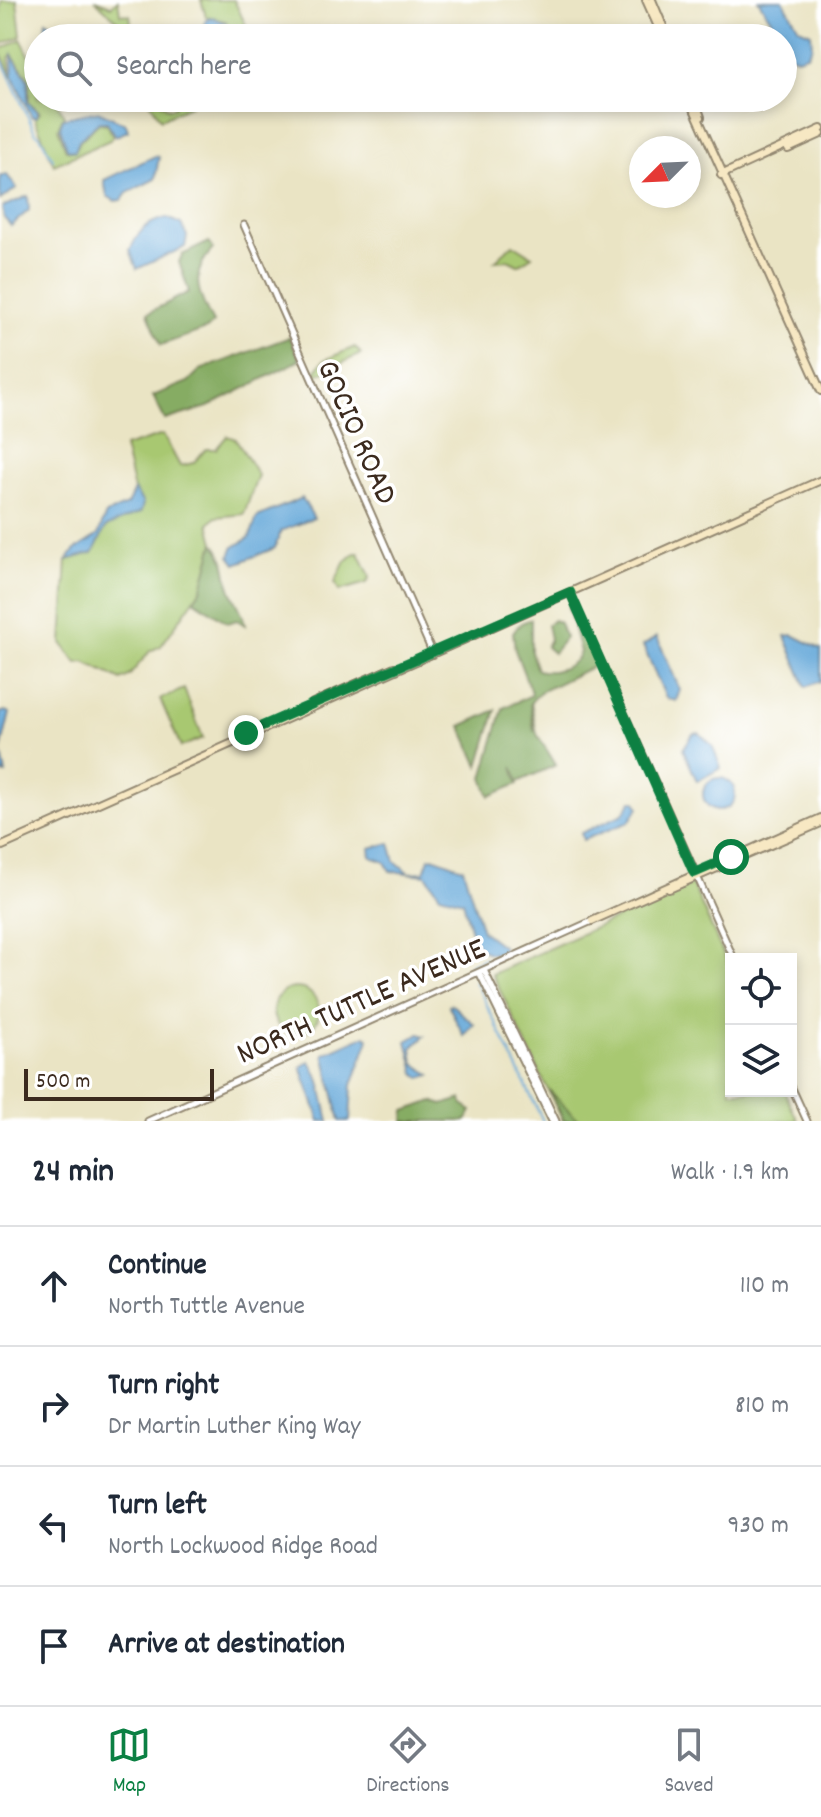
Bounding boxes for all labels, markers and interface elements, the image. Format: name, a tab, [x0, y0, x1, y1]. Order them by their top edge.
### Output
search box	[24, 24, 797, 112]
icon: search	[52, 46, 96, 90]
text: Search here	[116, 47, 252, 90]
north arrow	[629, 136, 701, 208]
street label: GOCIO ROAD	[302, 353, 407, 513]
route end	[228, 715, 264, 751]
route start	[713, 839, 749, 875]
street label: NORTH TUTTLE AVENUE	[230, 928, 494, 1079]
map controls	[725, 953, 797, 1097]
button: locate	[725, 953, 797, 1025]
button: layers	[725, 1025, 797, 1097]
scale bar	[24, 1065, 214, 1101]
text: 500 m	[36, 1067, 90, 1098]
text: 24 min	[32, 1149, 114, 1198]
text: Walk · 1.9 km	[671, 1155, 789, 1192]
text: Continue	[108, 1246, 207, 1289]
icon: ahead	[32, 1264, 76, 1308]
text: 110 m	[740, 1268, 789, 1305]
text: North Tuttle Avenue	[108, 1289, 305, 1326]
text: Turn right	[108, 1366, 219, 1409]
icon: right	[32, 1384, 76, 1428]
text: 810 m	[735, 1388, 789, 1425]
text: Dr Martin Luther King Way	[108, 1409, 361, 1446]
text: Turn left	[108, 1486, 207, 1529]
icon: left	[32, 1504, 76, 1548]
text: 930 m	[728, 1508, 789, 1545]
text: North Lockwood Ridge Road	[108, 1529, 378, 1566]
icon: arrive	[32, 1624, 76, 1668]
text: Arrive at destination	[108, 1625, 345, 1668]
tab: Map	[107, 1723, 151, 1802]
tab: Directions	[366, 1723, 450, 1802]
tab: Saved	[664, 1723, 714, 1802]

